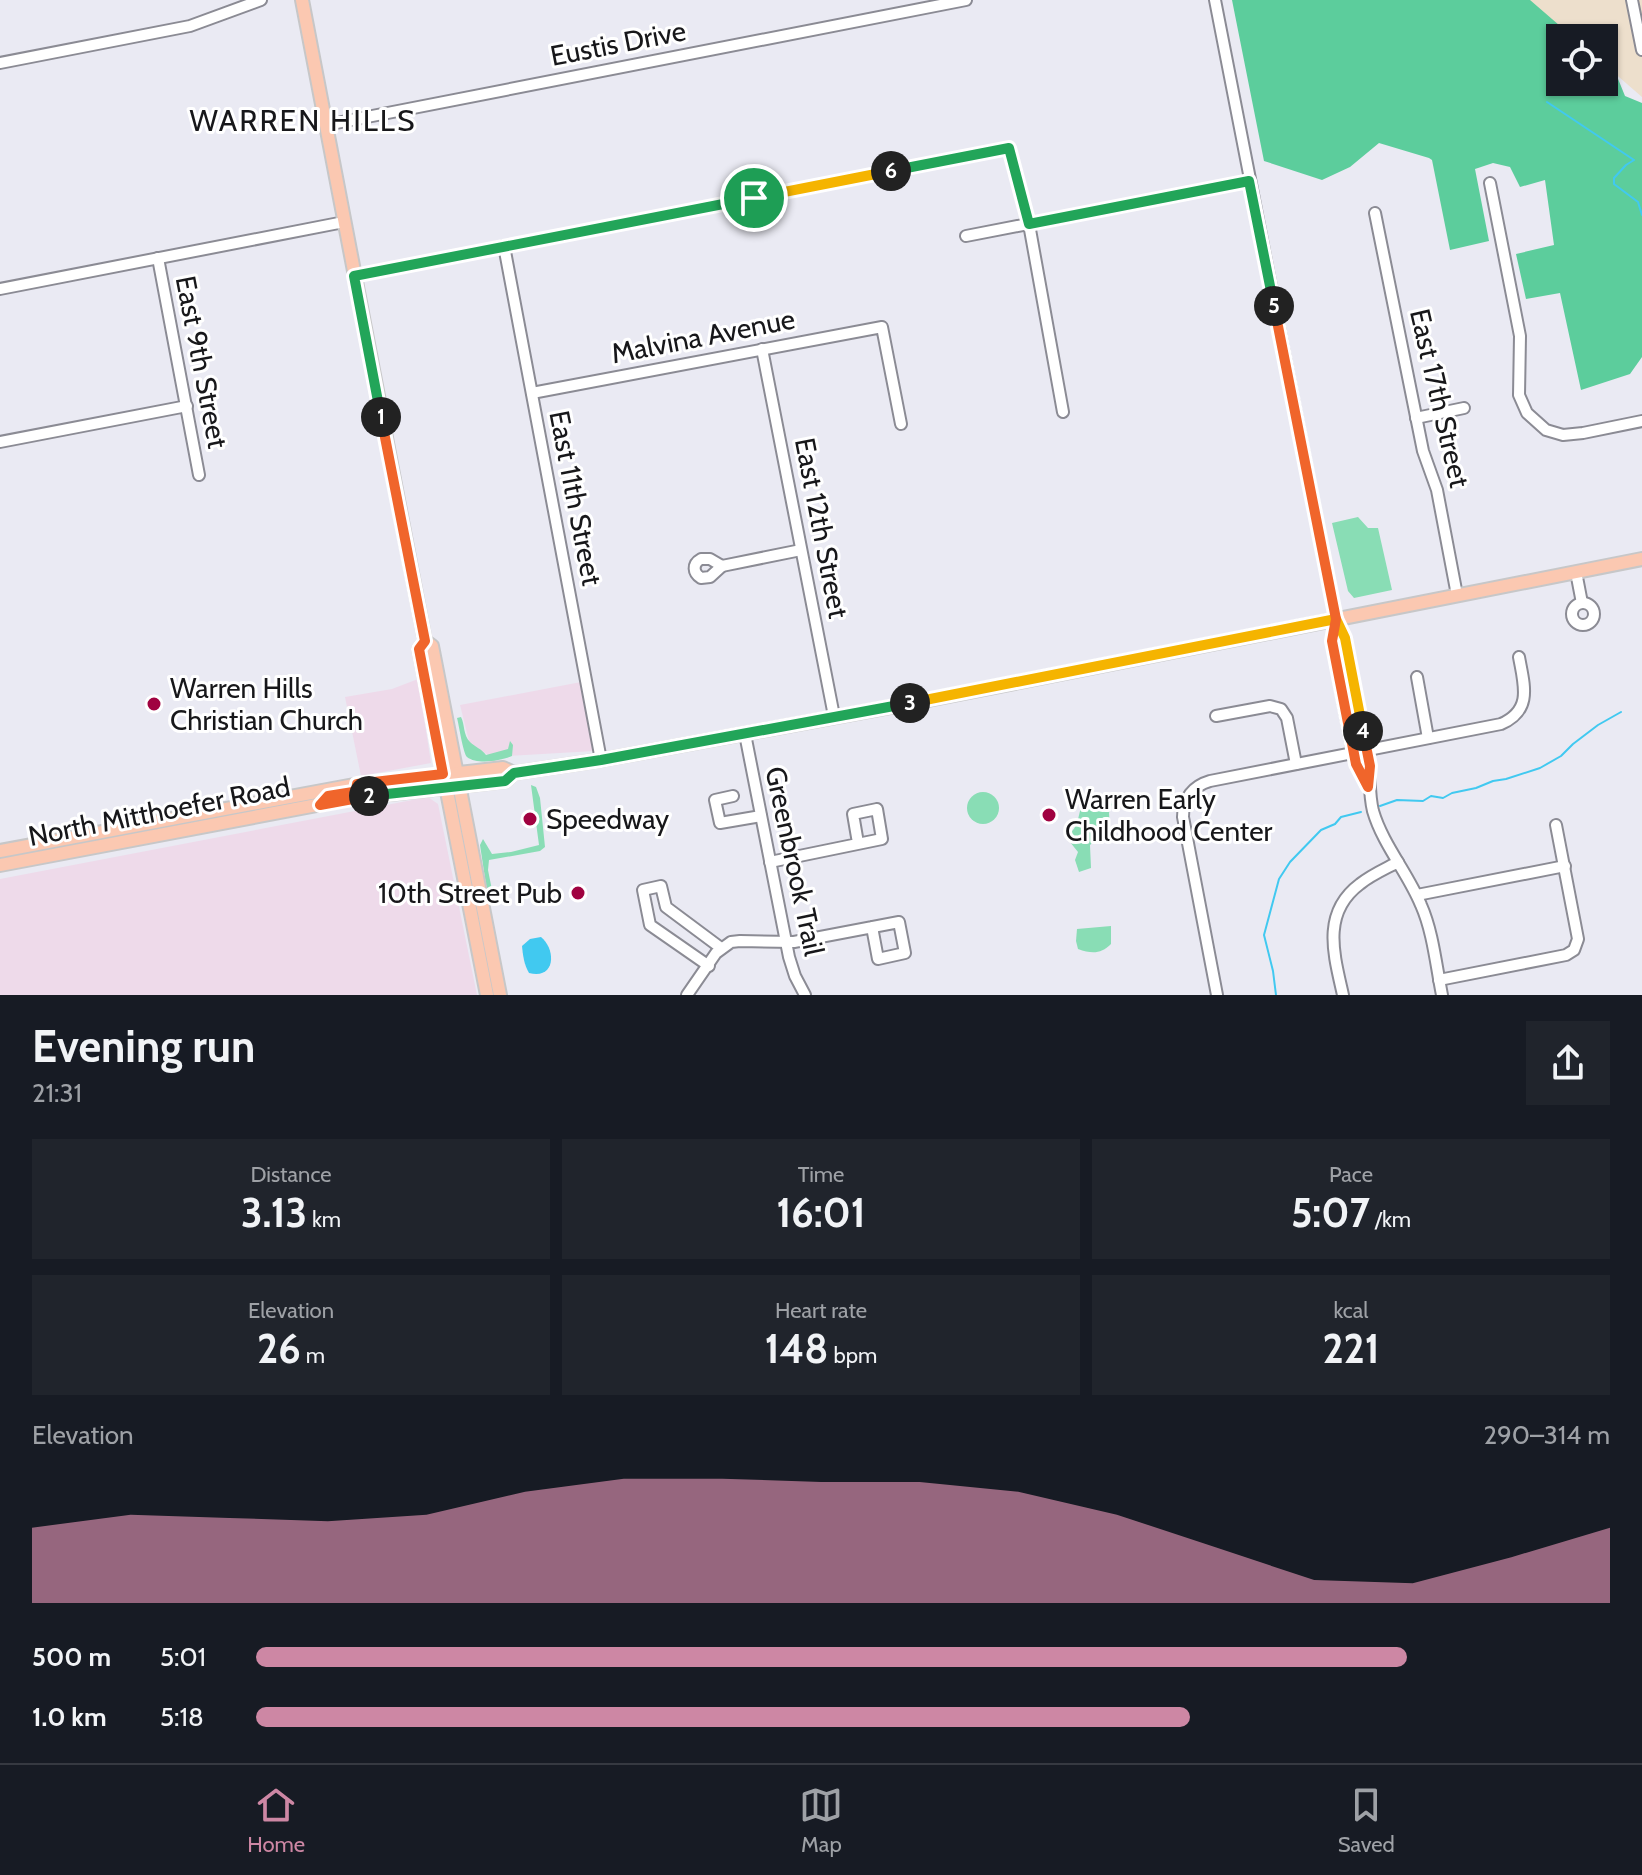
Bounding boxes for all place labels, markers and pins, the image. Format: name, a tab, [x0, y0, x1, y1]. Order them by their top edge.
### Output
pin: 6	[871, 151, 911, 191]
pin	[720, 164, 788, 232]
pin: 5	[1254, 286, 1294, 326]
pin: 1	[361, 397, 401, 437]
place label: Warren Hills Christian Church	[170, 671, 363, 737]
pin: 3	[890, 683, 930, 723]
marker: Warren Hills Christian Church	[145, 695, 163, 713]
pin: 4	[1343, 711, 1383, 751]
pin: 2	[349, 776, 389, 816]
place label: Warren Early Childhood Center	[1065, 782, 1272, 848]
place label: Speedway	[546, 802, 669, 836]
marker: Warren Early Childhood Center	[1040, 806, 1058, 824]
marker: Speedway	[521, 810, 539, 828]
place label: 10th Street Pub	[378, 876, 562, 910]
marker: 10th Street Pub	[569, 884, 587, 902]

